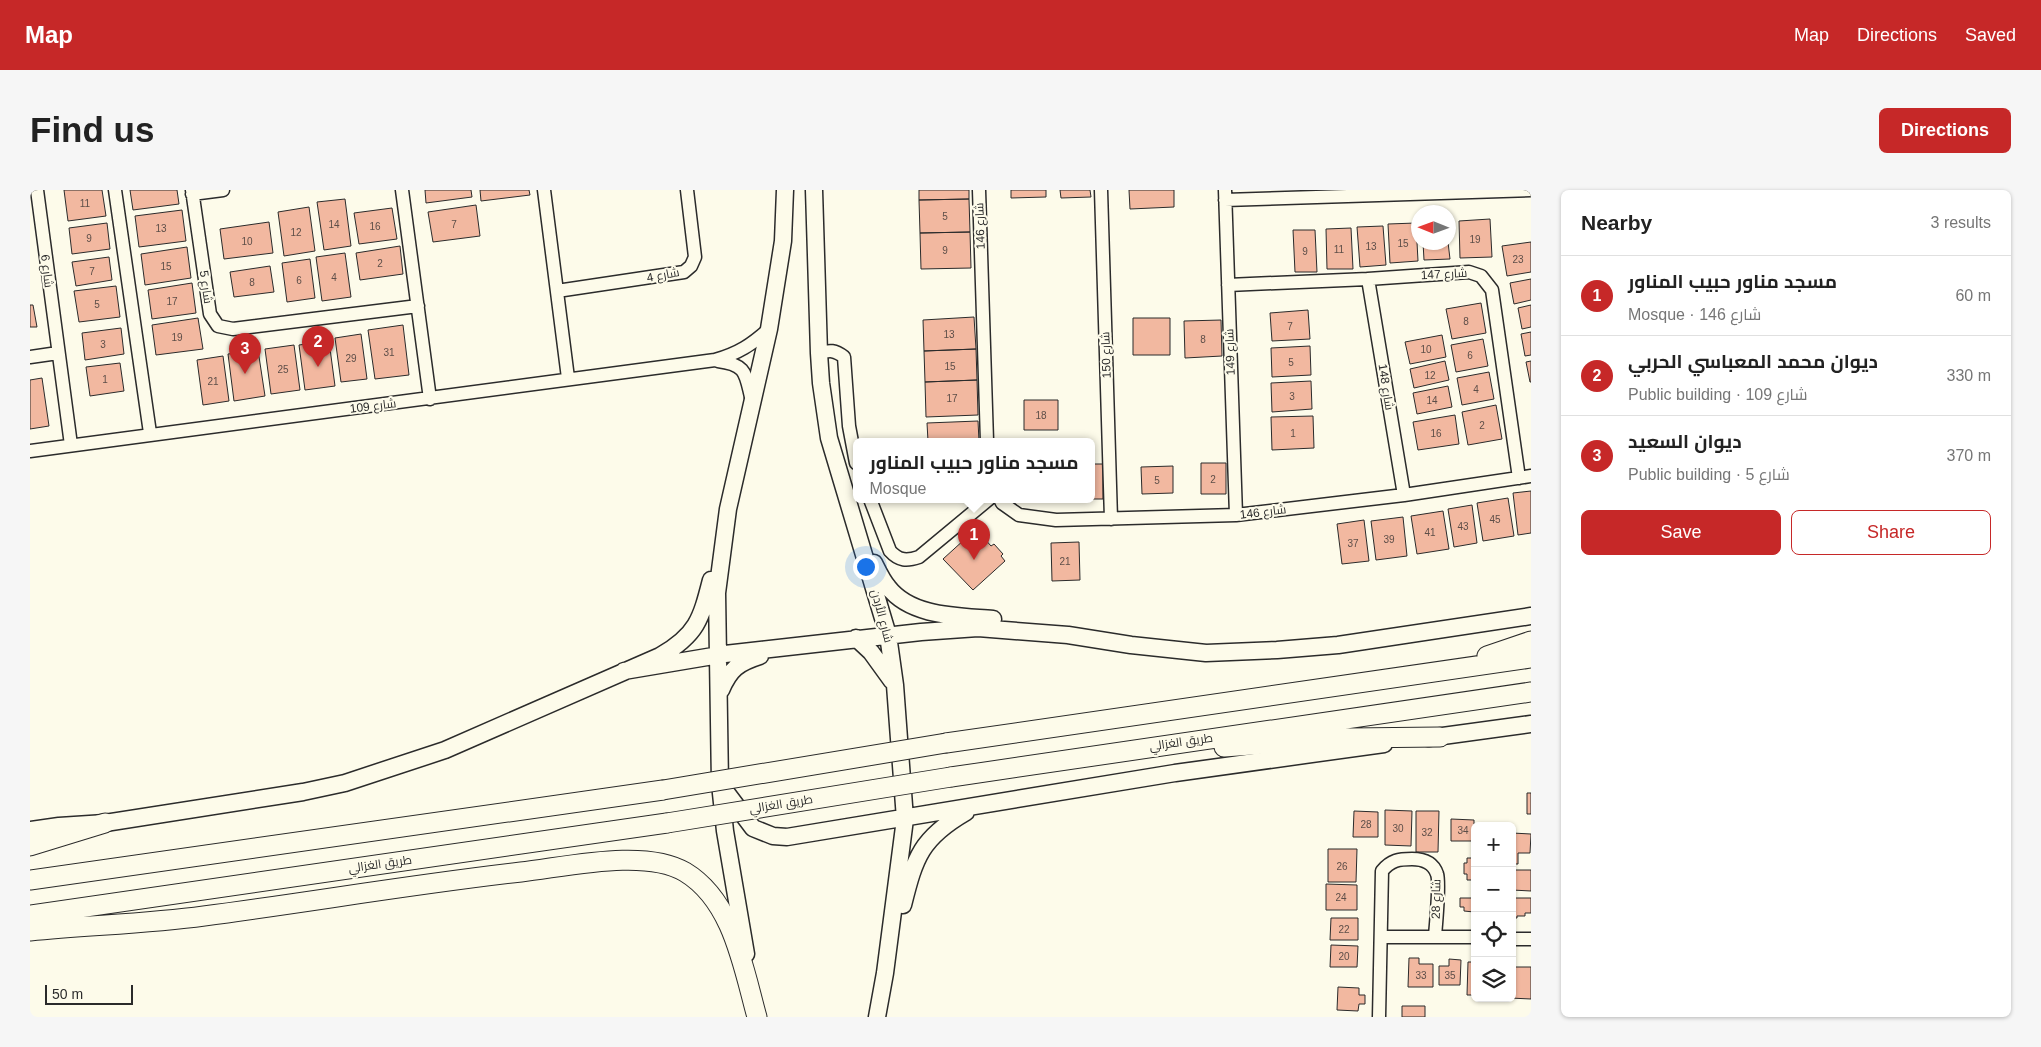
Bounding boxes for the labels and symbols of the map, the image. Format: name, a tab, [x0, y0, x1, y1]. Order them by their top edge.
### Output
house number: 11	[80, 198, 91, 209]
street label: شارع 146	[972, 202, 989, 250]
north arrow	[1411, 205, 1456, 250]
house number: 5	[942, 211, 948, 222]
house number: 14	[328, 219, 340, 230]
house number: 7	[451, 219, 457, 230]
house number: 16	[369, 221, 381, 232]
house number: 13	[155, 223, 167, 234]
house number: 12	[290, 227, 302, 238]
house number: 9	[86, 233, 92, 244]
house number: 19	[1469, 234, 1481, 245]
house number: 10	[241, 236, 253, 247]
house number: 15	[1397, 238, 1409, 249]
house number: 13	[1365, 241, 1377, 252]
house number: 11	[1334, 244, 1345, 255]
house number: 9	[942, 245, 948, 256]
house number: 9	[1302, 246, 1308, 257]
street label: شارع 6	[37, 254, 56, 289]
house number: 23	[1512, 254, 1524, 265]
house number: 2	[377, 258, 383, 269]
house number: 15	[160, 261, 172, 272]
street label: شارع 4	[645, 265, 681, 286]
house number: 7	[89, 266, 95, 277]
street label: شارع 147	[1420, 266, 1468, 283]
street label: شارع 5	[196, 270, 215, 305]
house number: 4	[331, 272, 337, 283]
house number: 6	[296, 275, 302, 286]
house number: 8	[249, 277, 255, 288]
house number: 17	[166, 296, 178, 307]
house number: 5	[94, 299, 100, 310]
house number: 8	[1463, 316, 1469, 327]
house number: 7	[1287, 321, 1293, 332]
pin: 2	[302, 326, 334, 367]
street label: شارع 149	[1222, 328, 1239, 376]
house number: 13	[943, 329, 955, 340]
street label: شارع 150	[1098, 331, 1115, 379]
house number: 19	[171, 332, 183, 343]
pin: 3	[229, 333, 261, 374]
house number: 8	[1200, 334, 1206, 345]
house number: 3	[100, 339, 106, 350]
house number: 10	[1420, 344, 1432, 355]
house number: 31	[383, 347, 395, 358]
house number: 6	[1467, 350, 1473, 361]
house number: 29	[345, 353, 357, 364]
house number: 5	[1288, 357, 1294, 368]
house number: 15	[944, 361, 956, 372]
street label: شارع 148	[1374, 363, 1397, 411]
house number: 25	[277, 364, 289, 375]
house number: 12	[1424, 370, 1436, 381]
house number: 1	[102, 374, 108, 385]
house number: 21	[207, 376, 219, 387]
house number: 4	[1473, 384, 1479, 395]
house number: 3	[1289, 391, 1295, 402]
house number: 17	[946, 393, 958, 404]
house number: 14	[1426, 395, 1438, 406]
street label: شارع 109	[349, 396, 397, 417]
house number: 18	[1035, 410, 1047, 421]
house number: 2	[1479, 420, 1485, 431]
house number: 1	[1290, 428, 1296, 439]
house number: 16	[1430, 428, 1442, 439]
house number: 2	[1210, 474, 1216, 485]
house number: 5	[1154, 475, 1160, 486]
street label: شارع 146	[1239, 502, 1287, 523]
house number: 45	[1489, 514, 1501, 525]
pin: 1	[958, 519, 990, 560]
house number: 43	[1457, 521, 1469, 532]
house number: 41	[1424, 527, 1436, 538]
house number: 39	[1383, 534, 1395, 545]
house number: 37	[1347, 538, 1359, 549]
your location	[853, 554, 879, 580]
house number: 21	[1059, 556, 1071, 567]
street label: شارع الأردن	[867, 588, 896, 644]
street label: طريق الغزالي	[1148, 731, 1214, 756]
street label: طريق الغزالي	[748, 792, 814, 819]
house number: 28	[1360, 819, 1372, 830]
house number: 30	[1392, 823, 1404, 834]
house number: 34	[1457, 825, 1469, 836]
house number: 32	[1421, 827, 1433, 838]
street label: طريق الغزالي	[347, 853, 413, 878]
house number: 26	[1336, 861, 1348, 872]
street label: شارع 28	[1429, 879, 1444, 919]
house number: 24	[1335, 892, 1347, 903]
house number: 22	[1338, 924, 1350, 935]
house number: 20	[1338, 951, 1350, 962]
house number: 33	[1415, 970, 1427, 981]
house number: 35	[1444, 970, 1456, 981]
scale bar	[45, 982, 132, 1005]

